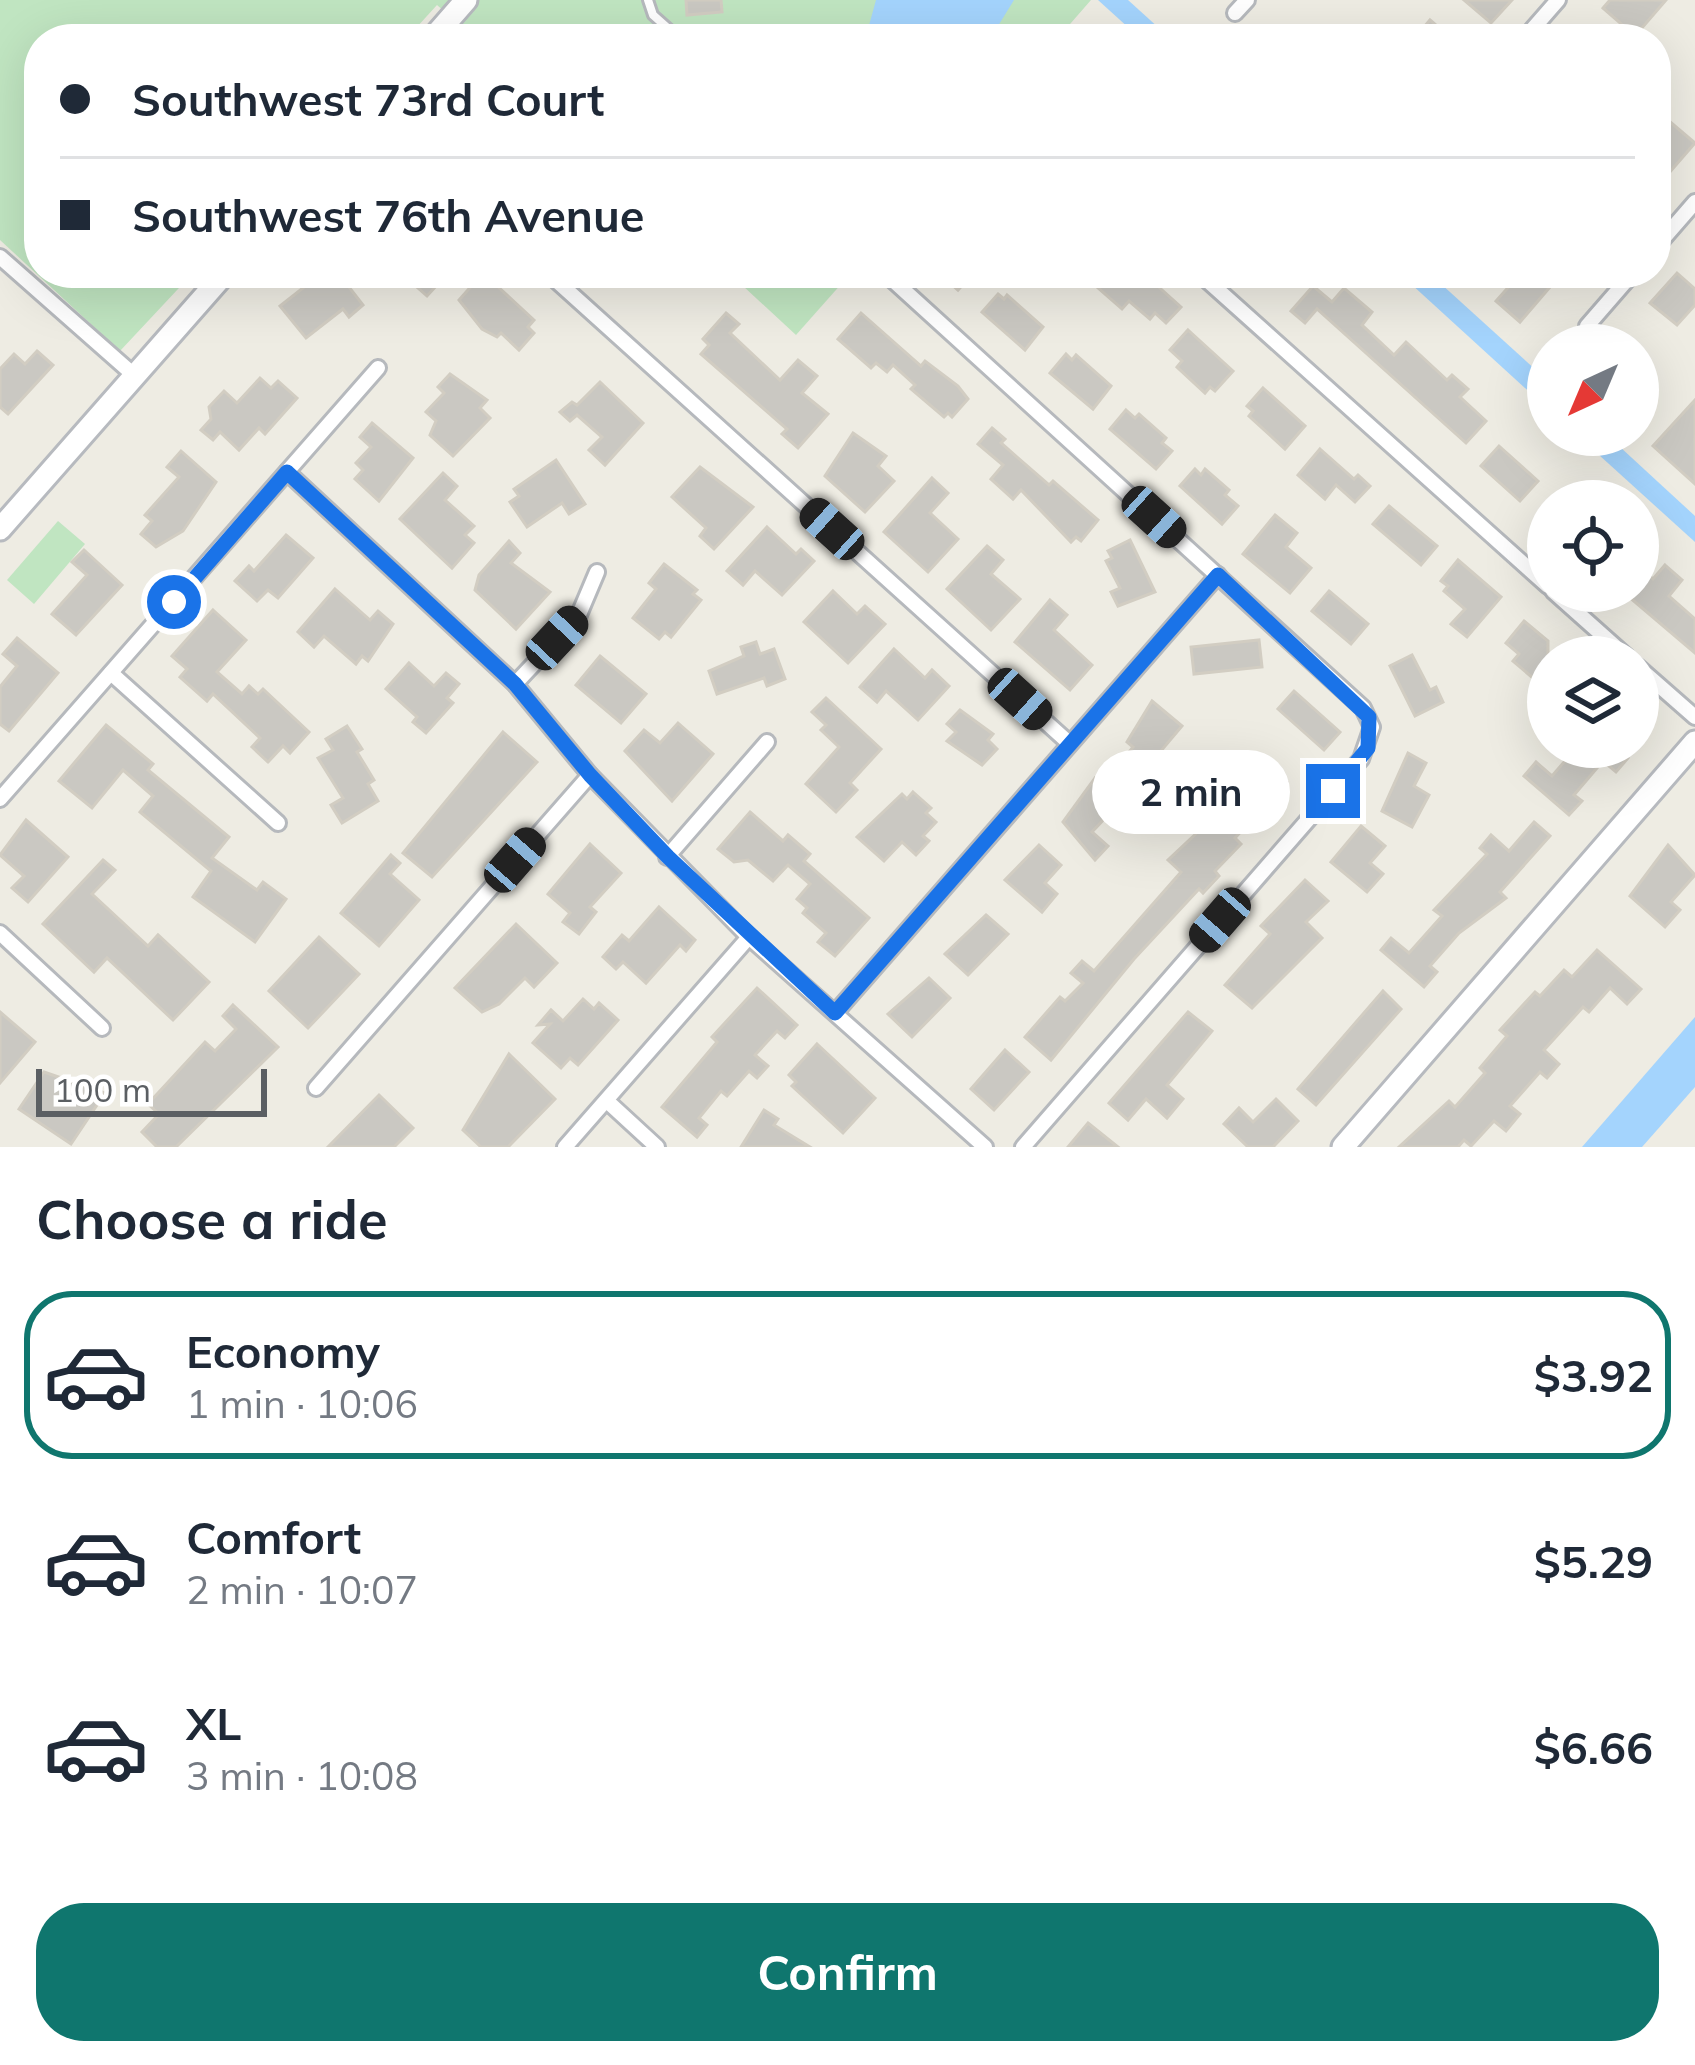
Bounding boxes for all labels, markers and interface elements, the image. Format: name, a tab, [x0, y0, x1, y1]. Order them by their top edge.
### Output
text: Southwest 73rd Court	[132, 71, 604, 127]
text: Southwest 76th Avenue	[132, 187, 644, 243]
north arrow	[1527, 324, 1659, 456]
map controls	[1527, 324, 1659, 768]
car	[1115, 480, 1193, 554]
button: locate	[1527, 480, 1659, 612]
car	[793, 492, 871, 566]
route start	[147, 575, 201, 629]
car	[519, 599, 595, 677]
button: layers	[1527, 636, 1659, 768]
car	[981, 662, 1059, 736]
callout: 2 min	[1093, 749, 1291, 833]
route end	[1306, 764, 1360, 818]
text: 2 min	[1140, 767, 1242, 816]
car	[478, 821, 552, 899]
car	[1183, 881, 1257, 959]
scale bar	[36, 1063, 267, 1116]
text: 100 m	[54, 1069, 151, 1110]
text: Choose a ride	[36, 1185, 388, 1253]
icon: car	[42, 1321, 150, 1429]
text: Economy	[186, 1323, 380, 1379]
text: $3.92	[1534, 1347, 1653, 1403]
text: 1 min · 10:06	[186, 1379, 418, 1428]
icon: car	[42, 1507, 150, 1615]
text: Comfort	[186, 1509, 361, 1565]
text: $5.29	[1534, 1533, 1653, 1589]
text: 2 min · 10:07	[186, 1565, 418, 1614]
icon: car	[42, 1693, 150, 1801]
text: XL	[186, 1695, 241, 1751]
text: $6.66	[1534, 1719, 1653, 1775]
text: 3 min · 10:08	[186, 1751, 418, 1800]
button: Confirm	[36, 1903, 1659, 2041]

